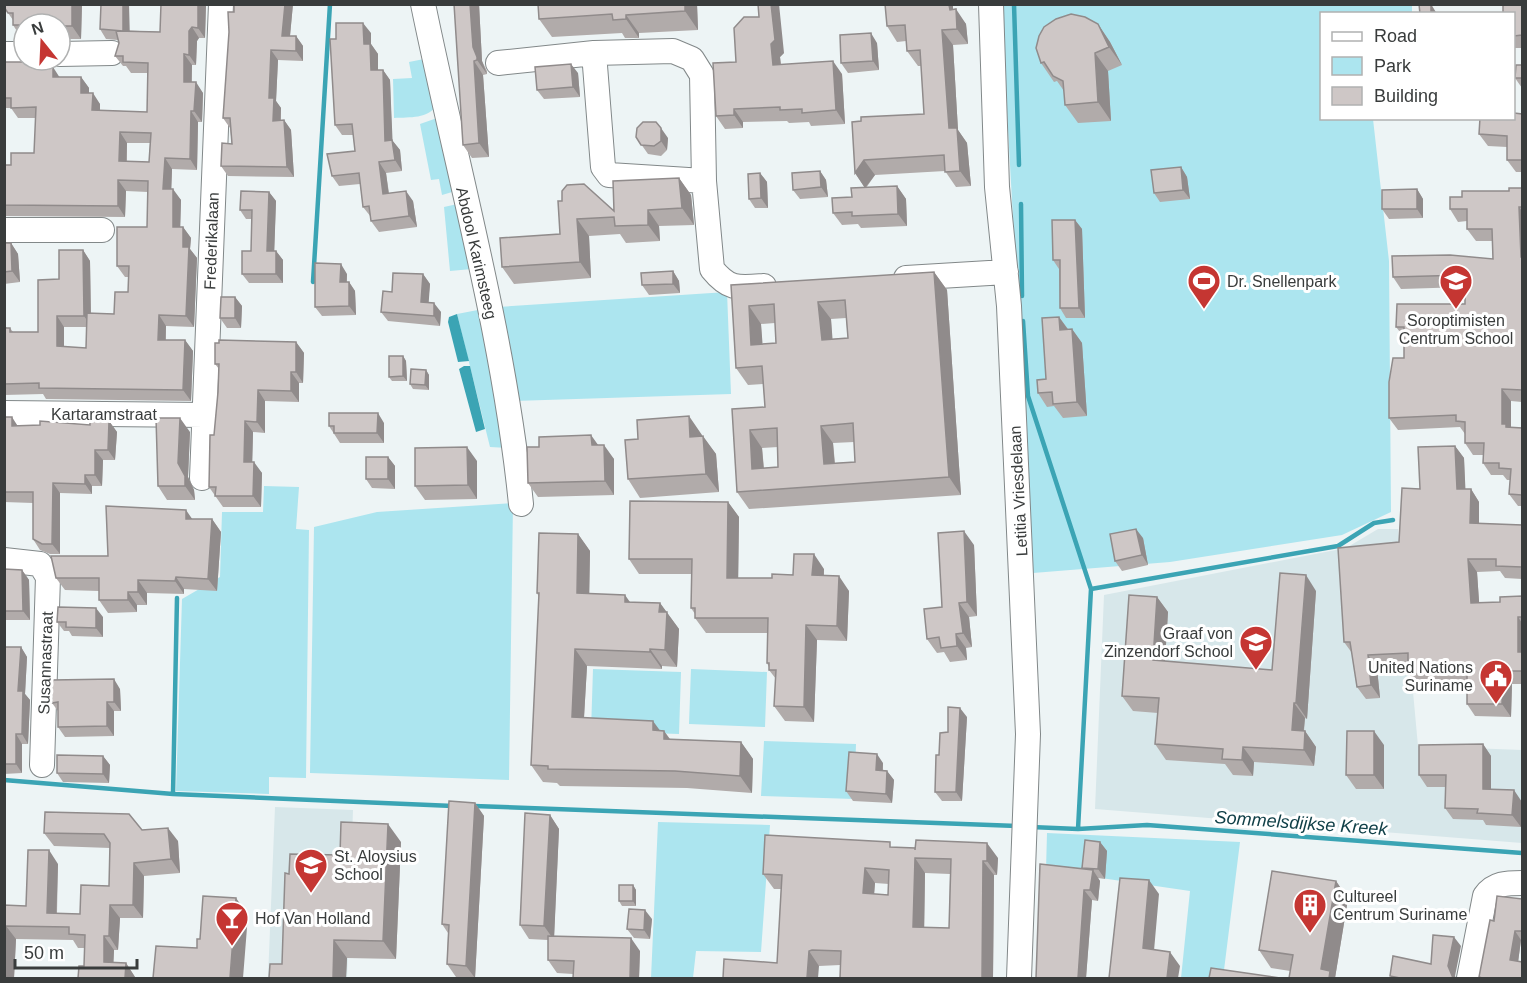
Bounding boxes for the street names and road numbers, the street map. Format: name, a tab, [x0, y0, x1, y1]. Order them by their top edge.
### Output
street label: Abdool Karimsteeg	[453, 185, 500, 321]
street label: Frederikalaan	[201, 192, 222, 290]
street label: Kartaramstraat	[51, 406, 157, 423]
street label: Letitia Vriesdelaan	[1007, 425, 1030, 557]
street label: Susannastraat	[35, 611, 56, 715]

